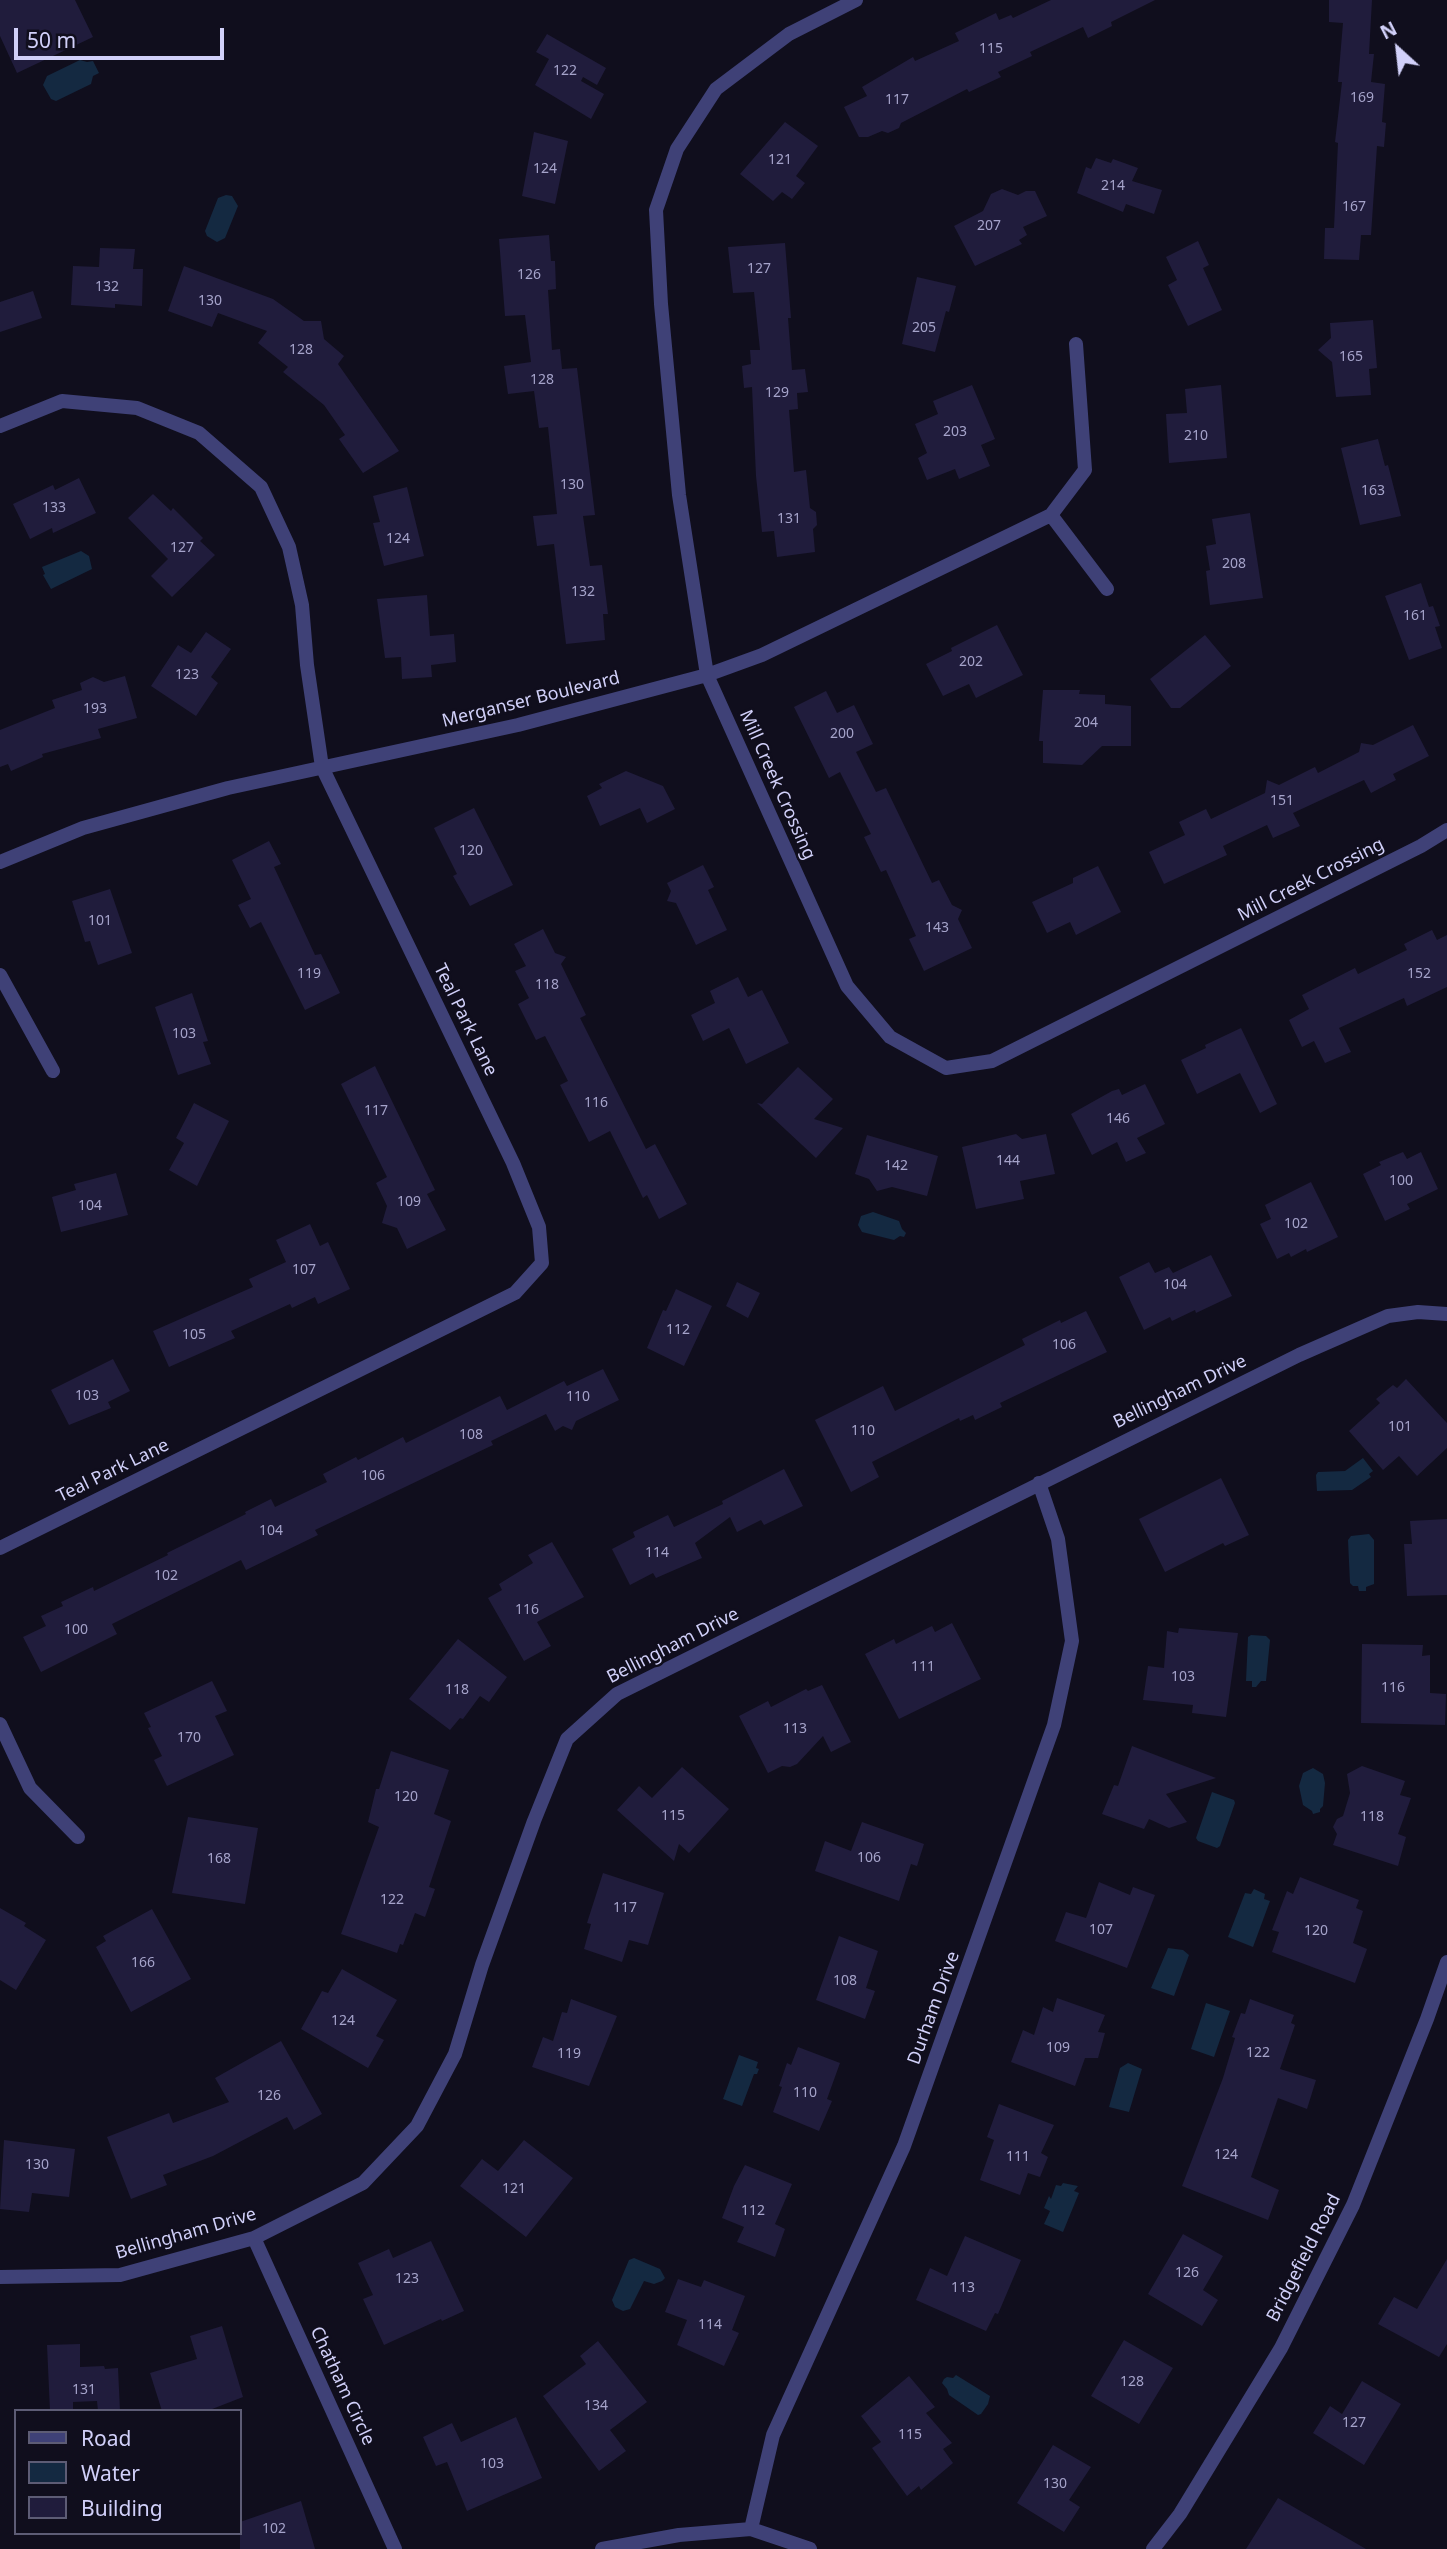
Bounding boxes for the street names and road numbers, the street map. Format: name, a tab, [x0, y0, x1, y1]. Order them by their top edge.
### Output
street label: Merganser Boulevard	[440, 667, 622, 733]
street label: Mill Creek Crossing	[734, 707, 820, 863]
street label: Mill Creek Crossing	[1234, 834, 1388, 926]
street label: Teal Park Lane	[429, 961, 501, 1079]
street label: Bellingham Drive	[1110, 1350, 1250, 1434]
street label: Teal Park Lane	[54, 1435, 172, 1507]
street label: Bellingham Drive	[603, 1603, 743, 1689]
street label: Durham Drive	[904, 1948, 964, 2068]
street label: Bridgefield Road	[1262, 2190, 1346, 2326]
street label: Bellingham Drive	[113, 2204, 259, 2264]
street label: Chatham Circle	[305, 2323, 379, 2449]

